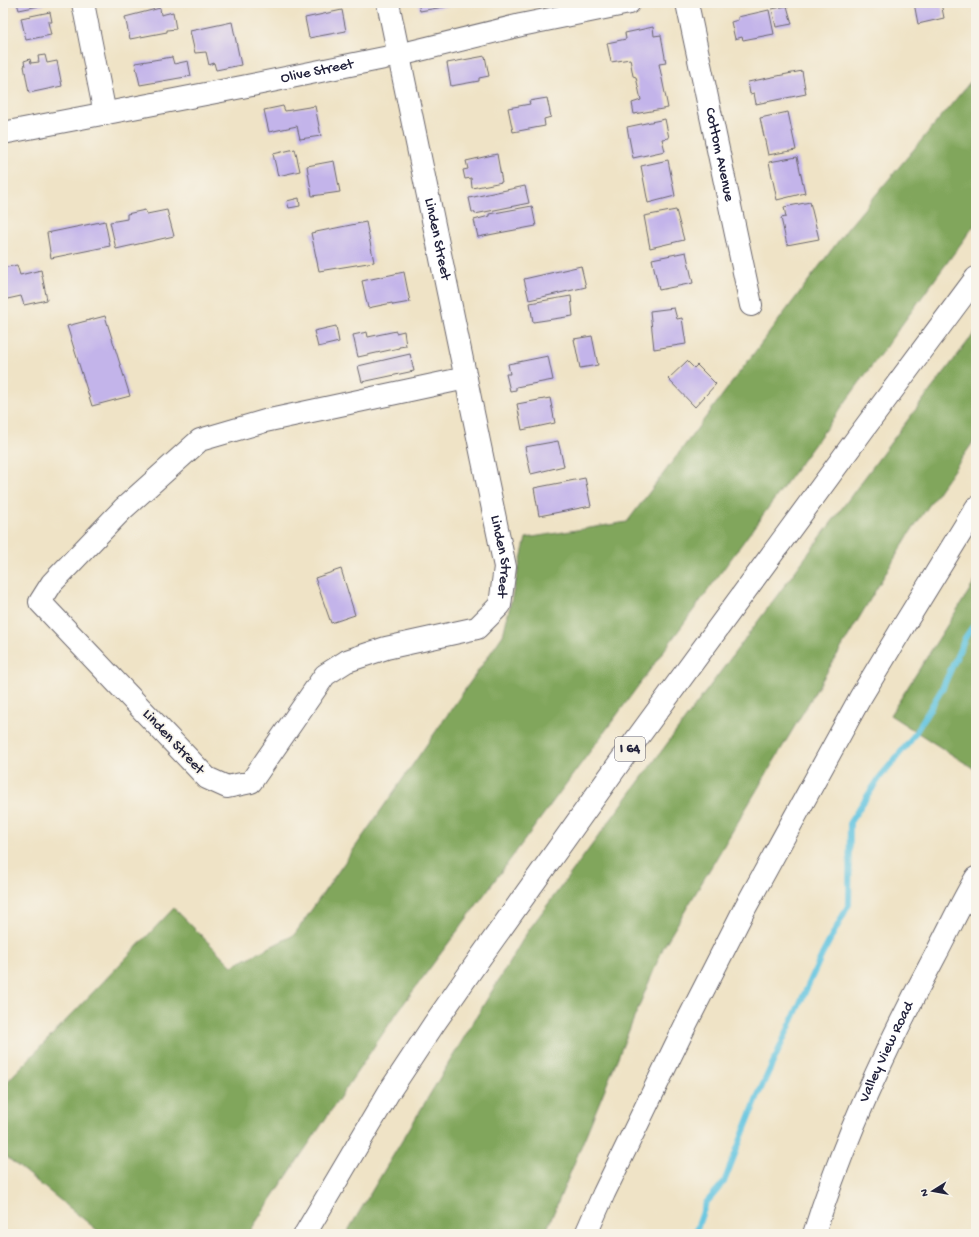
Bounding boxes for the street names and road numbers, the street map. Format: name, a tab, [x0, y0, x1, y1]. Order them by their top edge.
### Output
street label: Olive Street	[279, 55, 357, 88]
street label: Cottom Avenue	[700, 106, 738, 203]
street label: Linden Street	[420, 196, 455, 283]
street label: Linden Street	[486, 514, 514, 600]
street label: Linden Street	[138, 705, 209, 780]
road number: I 64	[615, 737, 645, 761]
street label: Valley View Road	[855, 998, 919, 1106]

